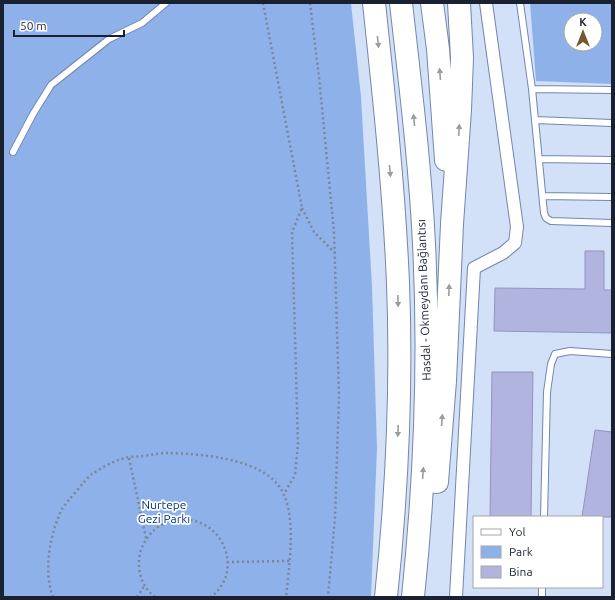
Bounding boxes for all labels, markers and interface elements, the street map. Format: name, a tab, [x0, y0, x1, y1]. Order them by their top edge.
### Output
scale bar	[14, 12, 124, 38]
north arrow	[563, 12, 603, 52]
text: K	[579, 16, 587, 28]
text: 50 m	[20, 19, 47, 32]
one-way arrow	[375, 36, 381, 48]
one-way arrow	[436, 68, 443, 80]
one-way arrow	[410, 114, 417, 126]
one-way arrow	[456, 124, 463, 136]
one-way arrow	[387, 165, 394, 177]
street label: Hasdal - Okmeydanı Bağlantısı	[414, 219, 433, 381]
one-way arrow	[446, 284, 453, 296]
one-way arrow	[395, 295, 401, 308]
one-way arrow	[439, 414, 446, 426]
one-way arrow	[394, 425, 401, 437]
one-way arrow	[420, 467, 427, 479]
park label: Nurtepe Gezi Parkı	[138, 498, 190, 525]
legend	[473, 516, 603, 588]
text: Yol	[509, 525, 526, 538]
text: Park	[509, 545, 533, 558]
text: Bina	[509, 565, 533, 578]

